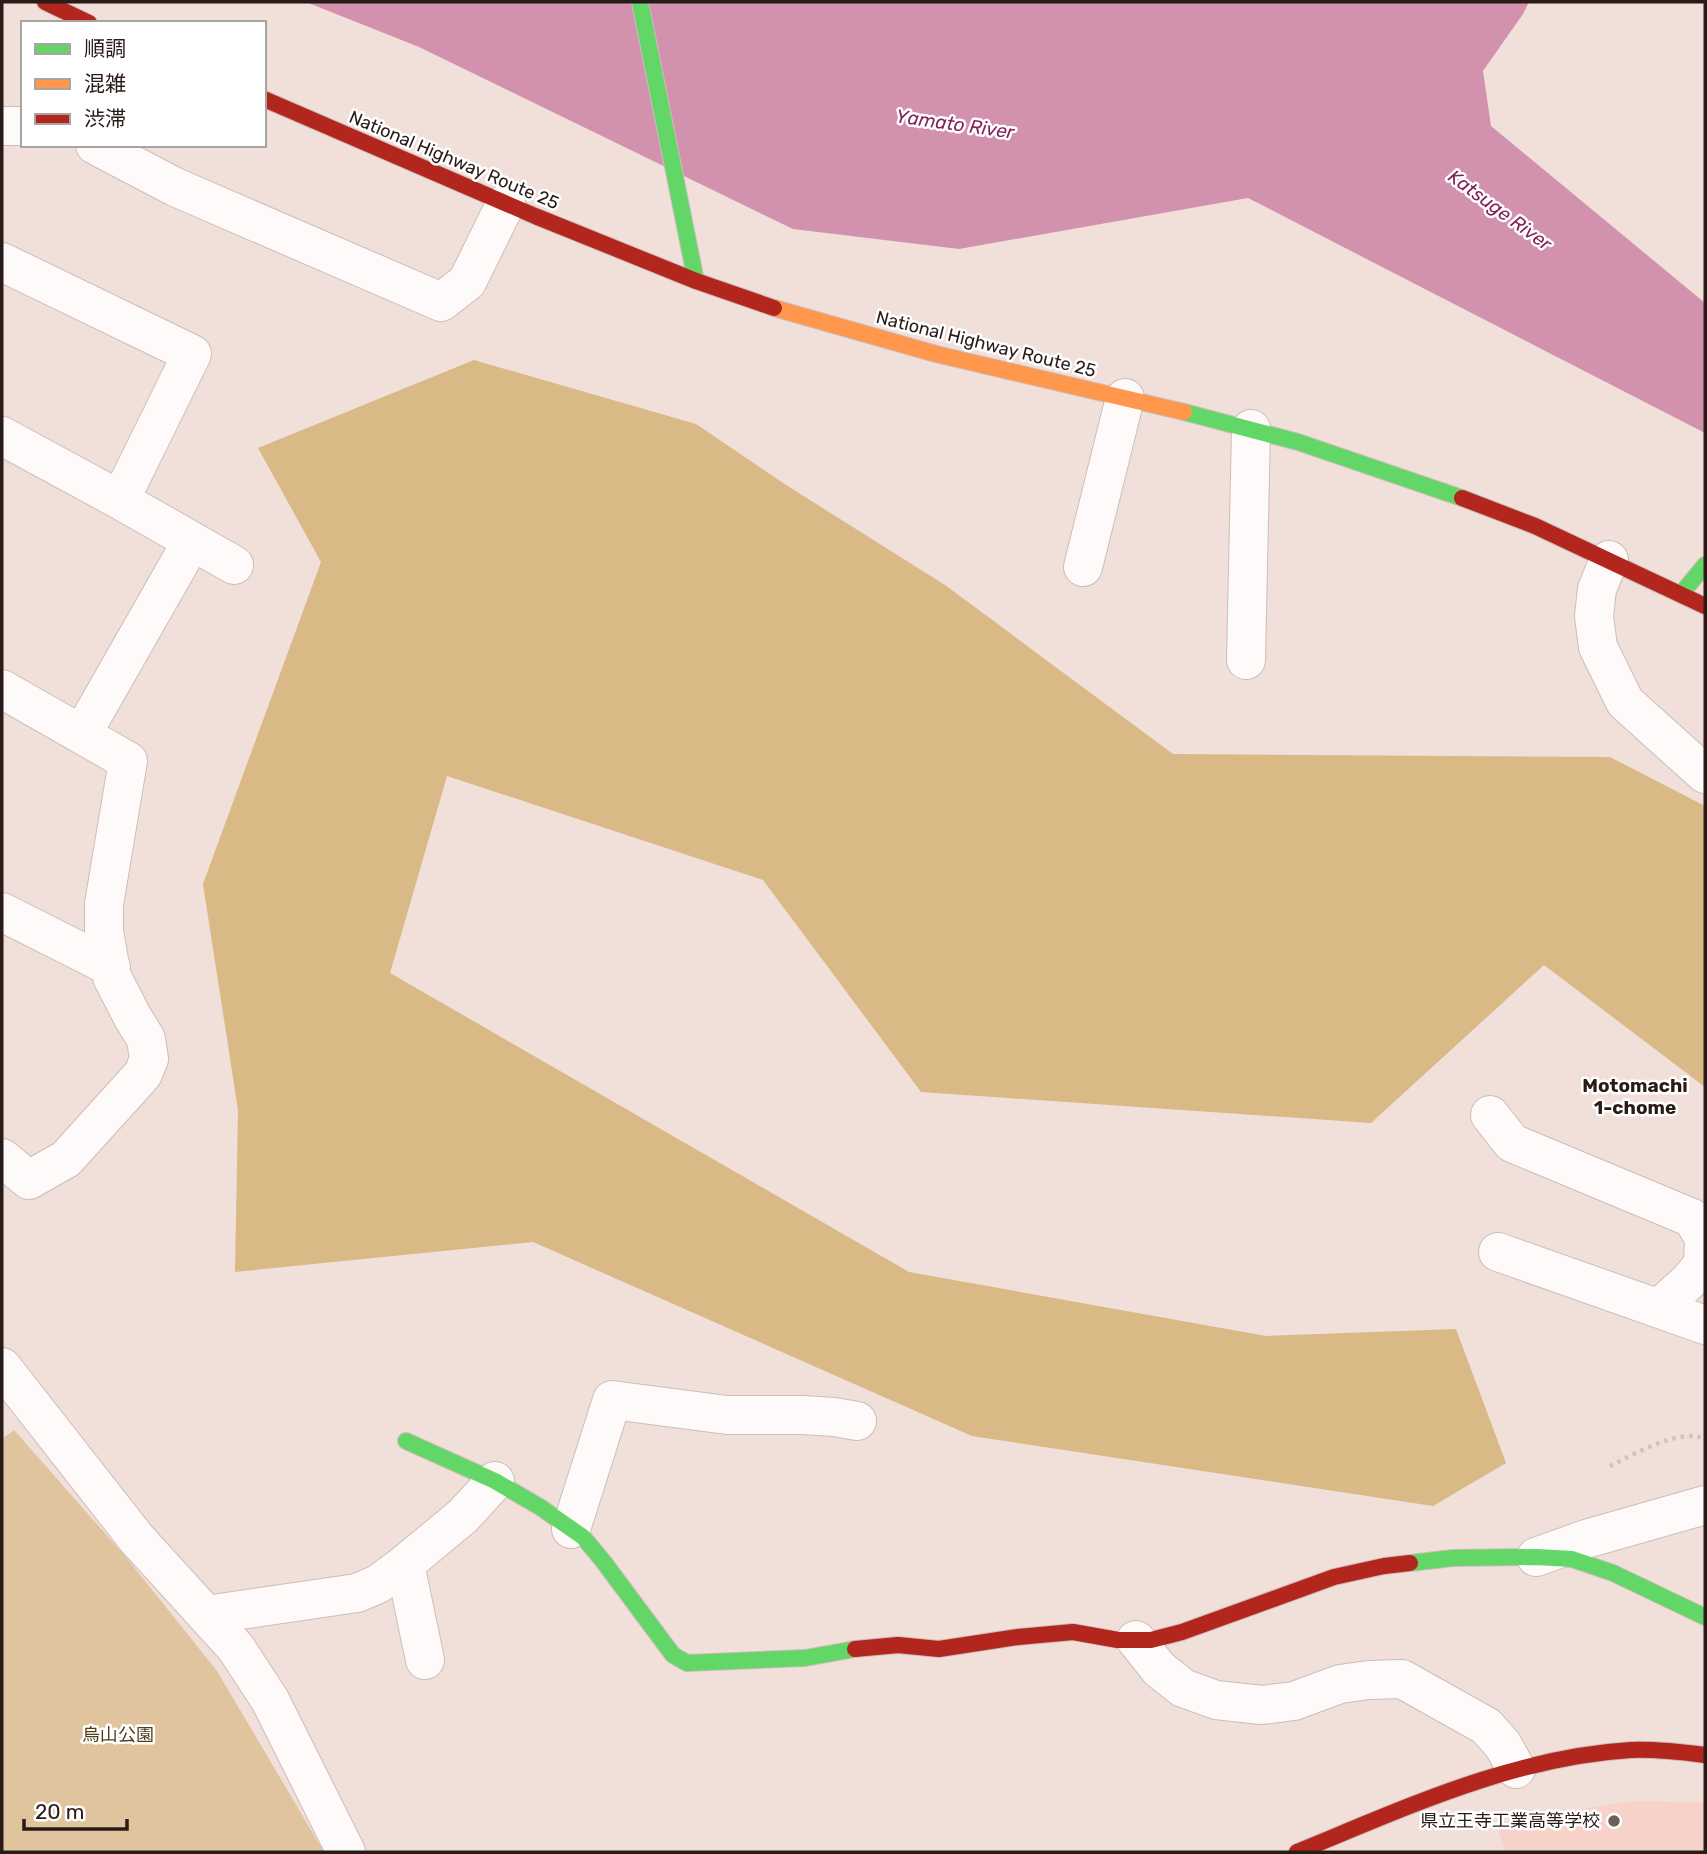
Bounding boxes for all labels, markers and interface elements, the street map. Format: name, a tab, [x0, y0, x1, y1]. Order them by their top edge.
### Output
legend	[21, 21, 266, 147]
text: 順調	[84, 36, 126, 61]
text: 混雑	[84, 71, 126, 96]
water label: Yamato River	[894, 104, 1016, 144]
text: 渋滞	[84, 106, 126, 131]
street label: National Highway Route 25	[346, 106, 562, 214]
water label: Katsuge River	[1444, 165, 1557, 256]
street label: National Highway Route 25	[874, 306, 1098, 382]
district label: Motomachi 1-chome	[1582, 1074, 1688, 1119]
park label: 烏山公園	[82, 1724, 154, 1746]
scale bar	[24, 1787, 128, 1831]
text: 20 m	[35, 1799, 84, 1824]
place label: 県立王寺工業高等学校	[1420, 1810, 1600, 1832]
marker: 県立王寺工業高等学校	[1606, 1813, 1622, 1829]

